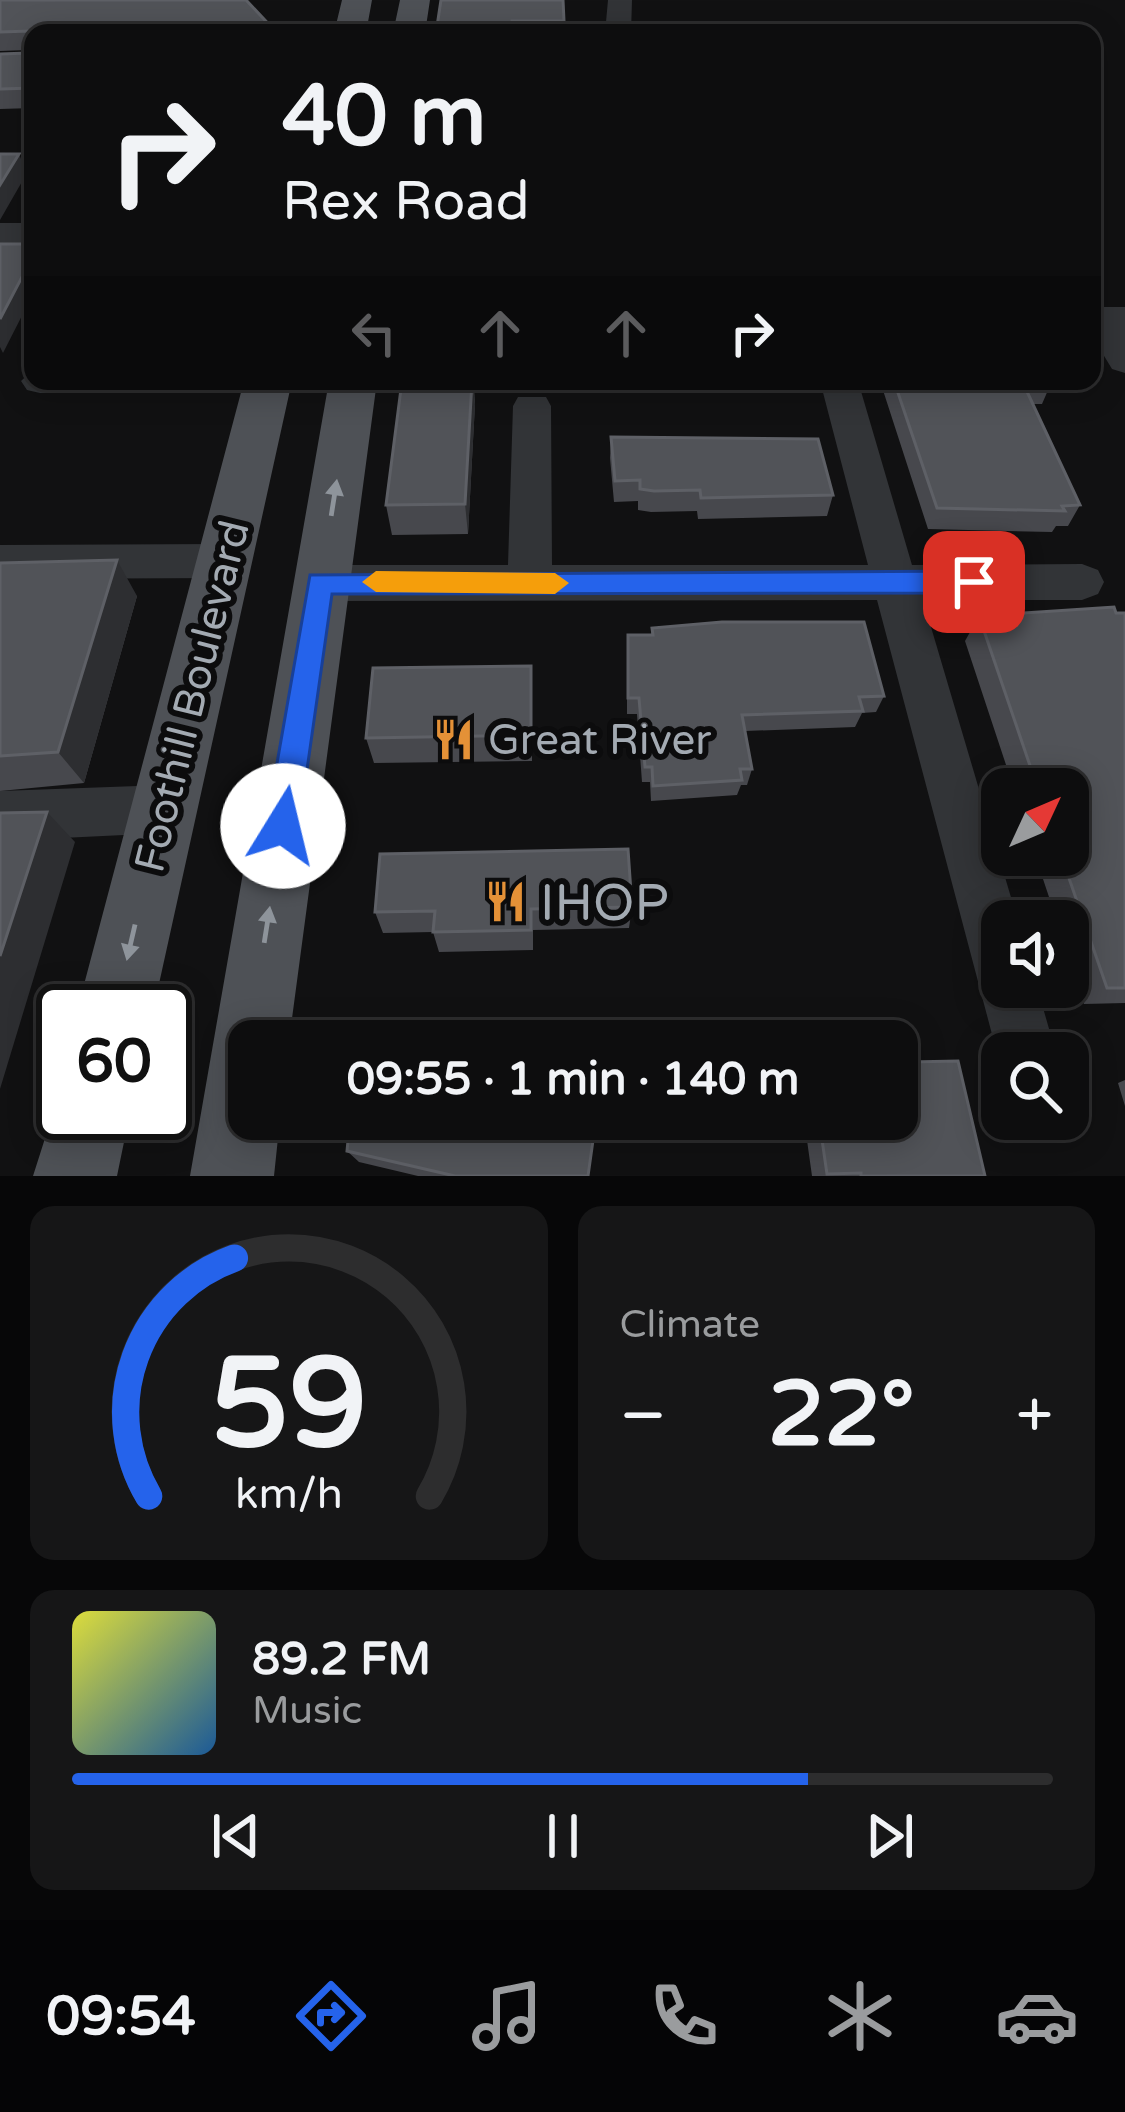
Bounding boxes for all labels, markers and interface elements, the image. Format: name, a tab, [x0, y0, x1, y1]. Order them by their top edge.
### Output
text: 40 m	[282, 67, 486, 168]
icon: right	[84, 72, 240, 228]
text: Rex Road	[282, 169, 530, 234]
icon: left	[341, 300, 407, 366]
icon: ahead	[467, 300, 533, 366]
icon: ahead	[593, 300, 659, 366]
icon: right	[719, 300, 785, 366]
one-way arrow	[326, 479, 344, 517]
street label: Foothill Boulevard	[124, 515, 261, 877]
pin	[923, 531, 1025, 633]
icon: arrive	[941, 549, 1007, 615]
place label: Great River	[488, 715, 711, 766]
restaurant icon: Great River	[431, 716, 477, 762]
position arrow	[220, 763, 346, 889]
north arrow	[981, 768, 1089, 876]
map controls	[981, 768, 1089, 1140]
place label: IHOP	[540, 873, 669, 935]
restaurant icon: IHOP	[483, 879, 529, 925]
button: sound	[981, 900, 1089, 1008]
one-way arrow	[258, 906, 277, 943]
one-way arrow	[121, 924, 140, 961]
speed limit sign: 60	[36, 984, 192, 1140]
button: search	[981, 1032, 1089, 1140]
text: 09:55 · 1 min · 140 m	[347, 1053, 799, 1107]
text: Climate	[620, 1301, 760, 1348]
text: 59	[210, 1330, 367, 1481]
text: 22°	[768, 1361, 915, 1470]
text: −	[620, 1376, 667, 1456]
text: +	[1016, 1376, 1053, 1456]
text: km/h	[235, 1469, 343, 1520]
text: 89.2 FM	[252, 1633, 431, 1687]
text: Music	[252, 1687, 362, 1734]
icon: previous	[203, 1803, 269, 1869]
icon: pause	[530, 1803, 596, 1869]
icon: next	[857, 1803, 923, 1869]
icon: directions	[289, 1974, 373, 2058]
icon: music	[465, 1974, 549, 2058]
icon: phone	[642, 1974, 726, 2058]
icon: climate	[818, 1974, 902, 2058]
icon: car	[995, 1974, 1079, 2058]
text: 09:54	[46, 1984, 196, 2049]

